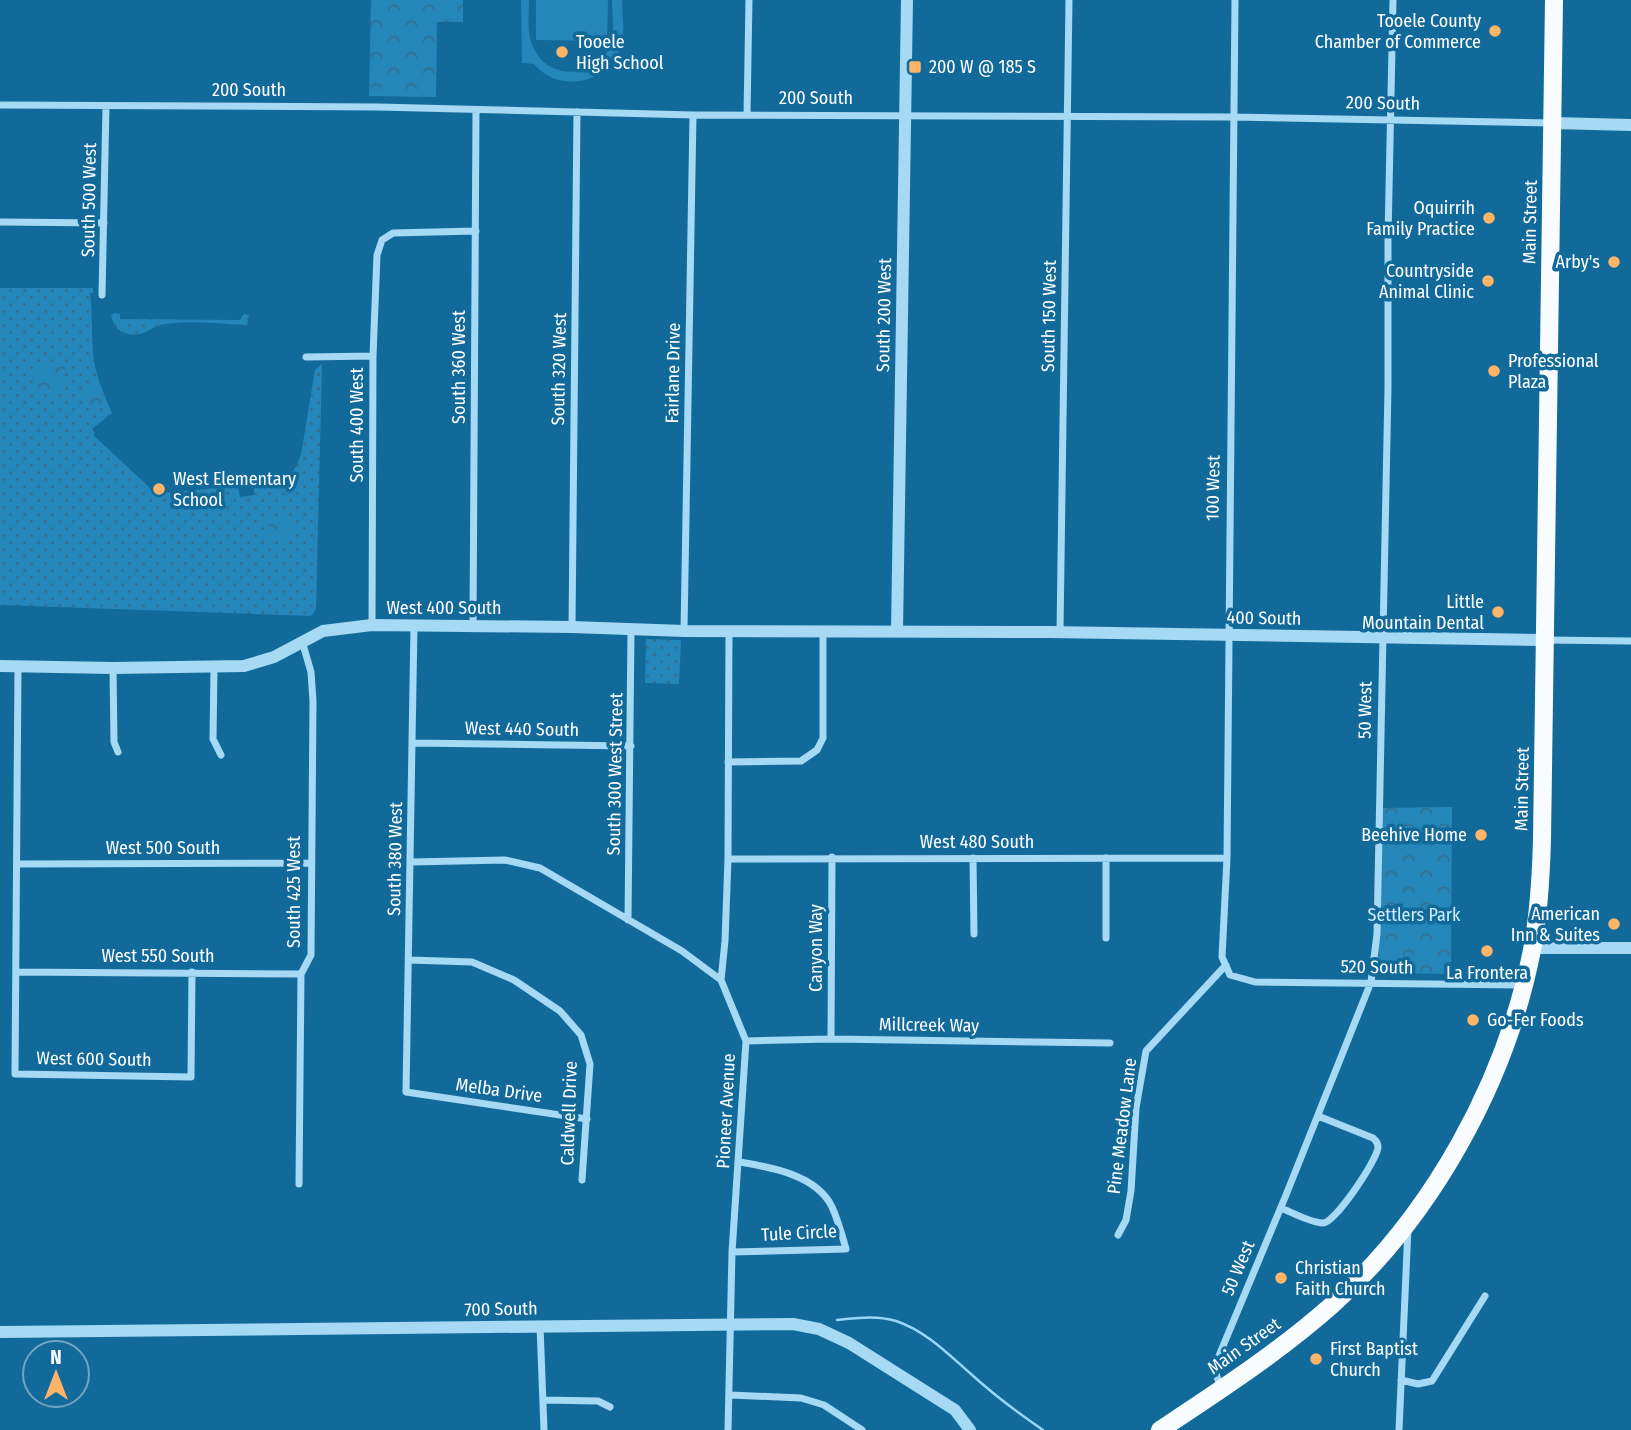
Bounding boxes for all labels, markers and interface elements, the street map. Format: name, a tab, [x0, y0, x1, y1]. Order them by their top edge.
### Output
place label: Tooele County Chamber of Commerce	[1315, 10, 1481, 53]
marker: Tooele County Chamber of Commerce	[1487, 23, 1503, 39]
place label: Tooele High School	[576, 31, 664, 74]
marker: Tooele High School	[554, 44, 570, 60]
place label: 200 W @ 185 S	[929, 56, 1036, 78]
marker: 200 W @ 185 S	[907, 59, 923, 75]
street label: 200 South	[212, 79, 286, 101]
street label: 200 South	[779, 87, 853, 109]
street label: 200 South	[1346, 91, 1420, 115]
street label: South 500 West	[77, 142, 101, 257]
street label: Main Street	[1518, 180, 1542, 264]
place label: Oquirrih Family Practice	[1366, 197, 1475, 240]
marker: Oquirrih Family Practice	[1481, 210, 1497, 226]
place label: Arby's	[1556, 251, 1600, 273]
marker: Arby's	[1606, 254, 1622, 270]
street label: South 200 West	[872, 258, 896, 372]
street label: South 150 West	[1037, 260, 1061, 372]
place label: Countryside Animal Clinic	[1379, 260, 1474, 303]
marker: Countryside Animal Clinic	[1480, 273, 1496, 289]
street label: South 360 West	[448, 310, 470, 424]
street label: South 320 West	[547, 312, 571, 426]
street label: Fairlane Drive	[661, 322, 685, 424]
place label: Professional Plaza	[1508, 350, 1599, 393]
marker: Professional Plaza	[1486, 363, 1502, 379]
street label: South 400 West	[346, 367, 368, 482]
street label: 100 West	[1201, 455, 1225, 521]
place label: West Elementary School	[173, 468, 296, 511]
marker: West Elementary School	[151, 481, 167, 497]
place label: Little Mountain Dental	[1362, 591, 1484, 634]
street label: West 400 South	[387, 597, 501, 619]
marker: Little Mountain Dental	[1490, 604, 1506, 620]
street label: 400 South	[1226, 606, 1302, 630]
street label: 50 West	[1353, 681, 1377, 739]
street label: South 300 West Street	[603, 692, 627, 856]
street label: West 440 South	[465, 717, 579, 741]
street label: Main Street	[1510, 747, 1534, 831]
street label: South 380 West	[383, 802, 407, 916]
place label: Beehive Home	[1361, 824, 1467, 846]
marker: Beehive Home	[1473, 827, 1489, 843]
street label: West 480 South	[920, 831, 1034, 853]
street label: South 425 West	[283, 836, 305, 948]
street label: West 500 South	[106, 837, 220, 859]
place label: American Inn & Suites	[1511, 903, 1600, 946]
street label: Canyon Way	[805, 904, 827, 992]
park label: Settlers Park	[1368, 904, 1461, 926]
marker: American Inn & Suites	[1606, 916, 1622, 932]
marker: La Frontera	[1479, 943, 1495, 959]
street label: West 550 South	[101, 945, 215, 967]
street label: 520 South	[1340, 955, 1414, 979]
place label: La Frontera	[1446, 962, 1528, 984]
place label: Go-Fer Foods	[1487, 1009, 1584, 1031]
marker: Go-Fer Foods	[1465, 1012, 1481, 1028]
street label: Millcreek Way	[879, 1013, 979, 1037]
street label: West 600 South	[36, 1047, 152, 1071]
street label: Pioneer Avenue	[712, 1053, 740, 1169]
street label: Pine Meadow Lane	[1103, 1057, 1141, 1195]
street label: Caldwell Drive	[556, 1060, 582, 1166]
street label: Melba Drive	[454, 1073, 544, 1107]
street label: Tule Circle	[761, 1220, 837, 1246]
street label: 50 West	[1217, 1237, 1259, 1299]
place label: Christian Faith Church	[1295, 1257, 1386, 1300]
marker: Christian Faith Church	[1273, 1270, 1289, 1286]
street label: 700 South	[464, 1297, 538, 1321]
street label: Main Street	[1203, 1313, 1285, 1379]
place label: First Baptist Church	[1330, 1338, 1418, 1381]
north arrow	[21, 1339, 91, 1409]
text: N	[50, 1346, 62, 1369]
marker: First Baptist Church	[1308, 1351, 1324, 1367]

